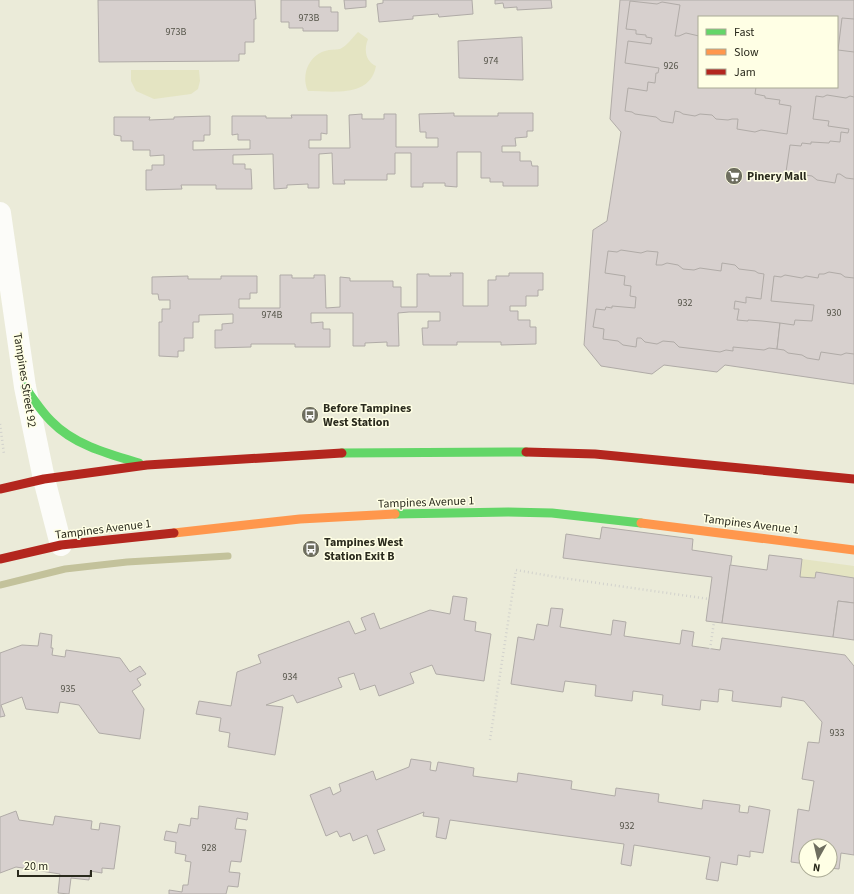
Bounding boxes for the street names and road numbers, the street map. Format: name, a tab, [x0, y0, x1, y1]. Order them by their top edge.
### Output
street label: Tampines Street 92	[9, 332, 40, 429]
street label: Tampines Avenue 1	[378, 492, 475, 513]
street label: Tampines Avenue 1	[702, 510, 800, 539]
street label: Tampines Avenue 1	[54, 515, 152, 544]

